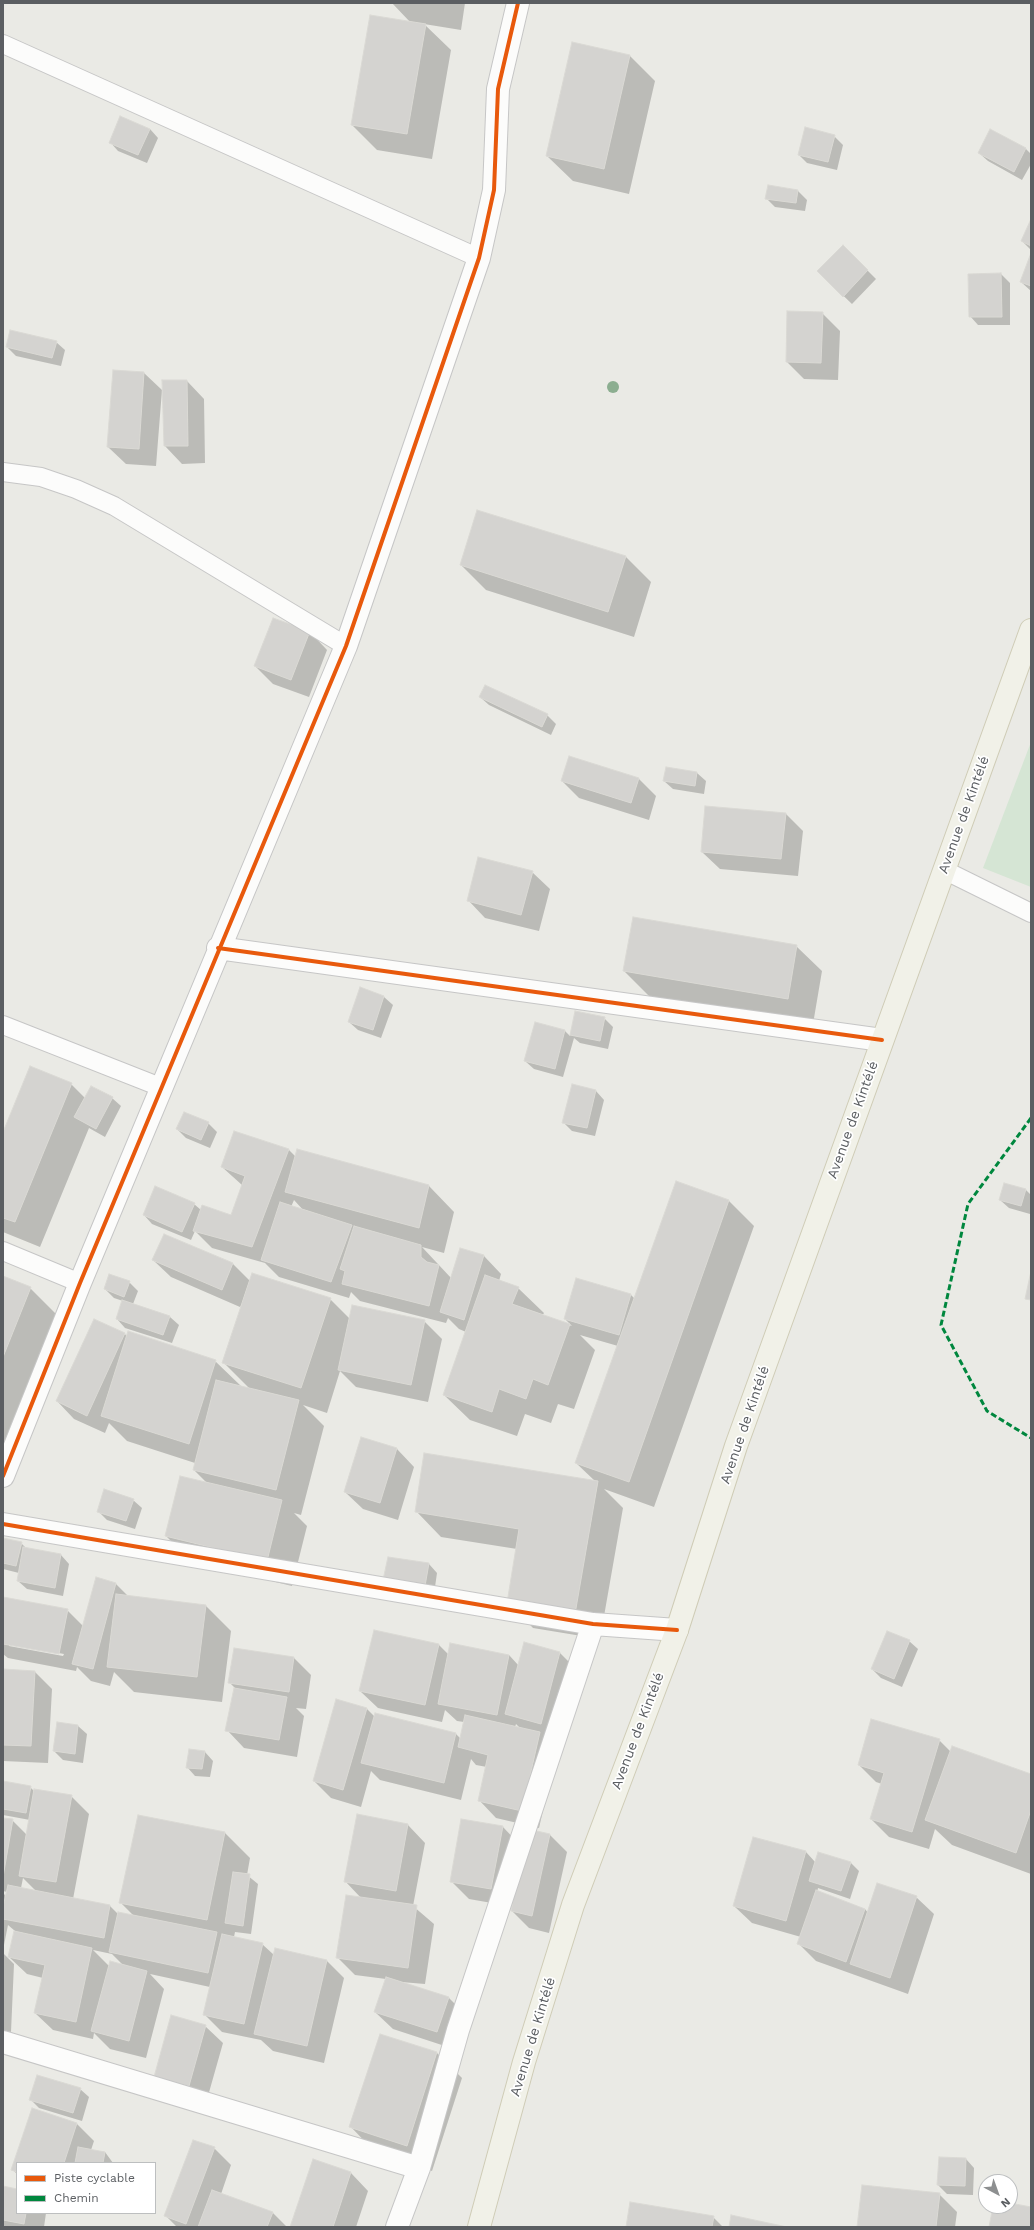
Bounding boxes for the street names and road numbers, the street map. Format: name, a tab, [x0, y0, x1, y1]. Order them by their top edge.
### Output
street label: Avenue de Kintélé	[935, 754, 993, 876]
street label: Avenue de Kintélé	[824, 1059, 882, 1181]
street label: Avenue de Kintélé	[717, 1364, 773, 1486]
street label: Avenue de Kintélé	[608, 1670, 668, 1792]
street label: Avenue de Kintélé	[507, 1975, 559, 2099]

